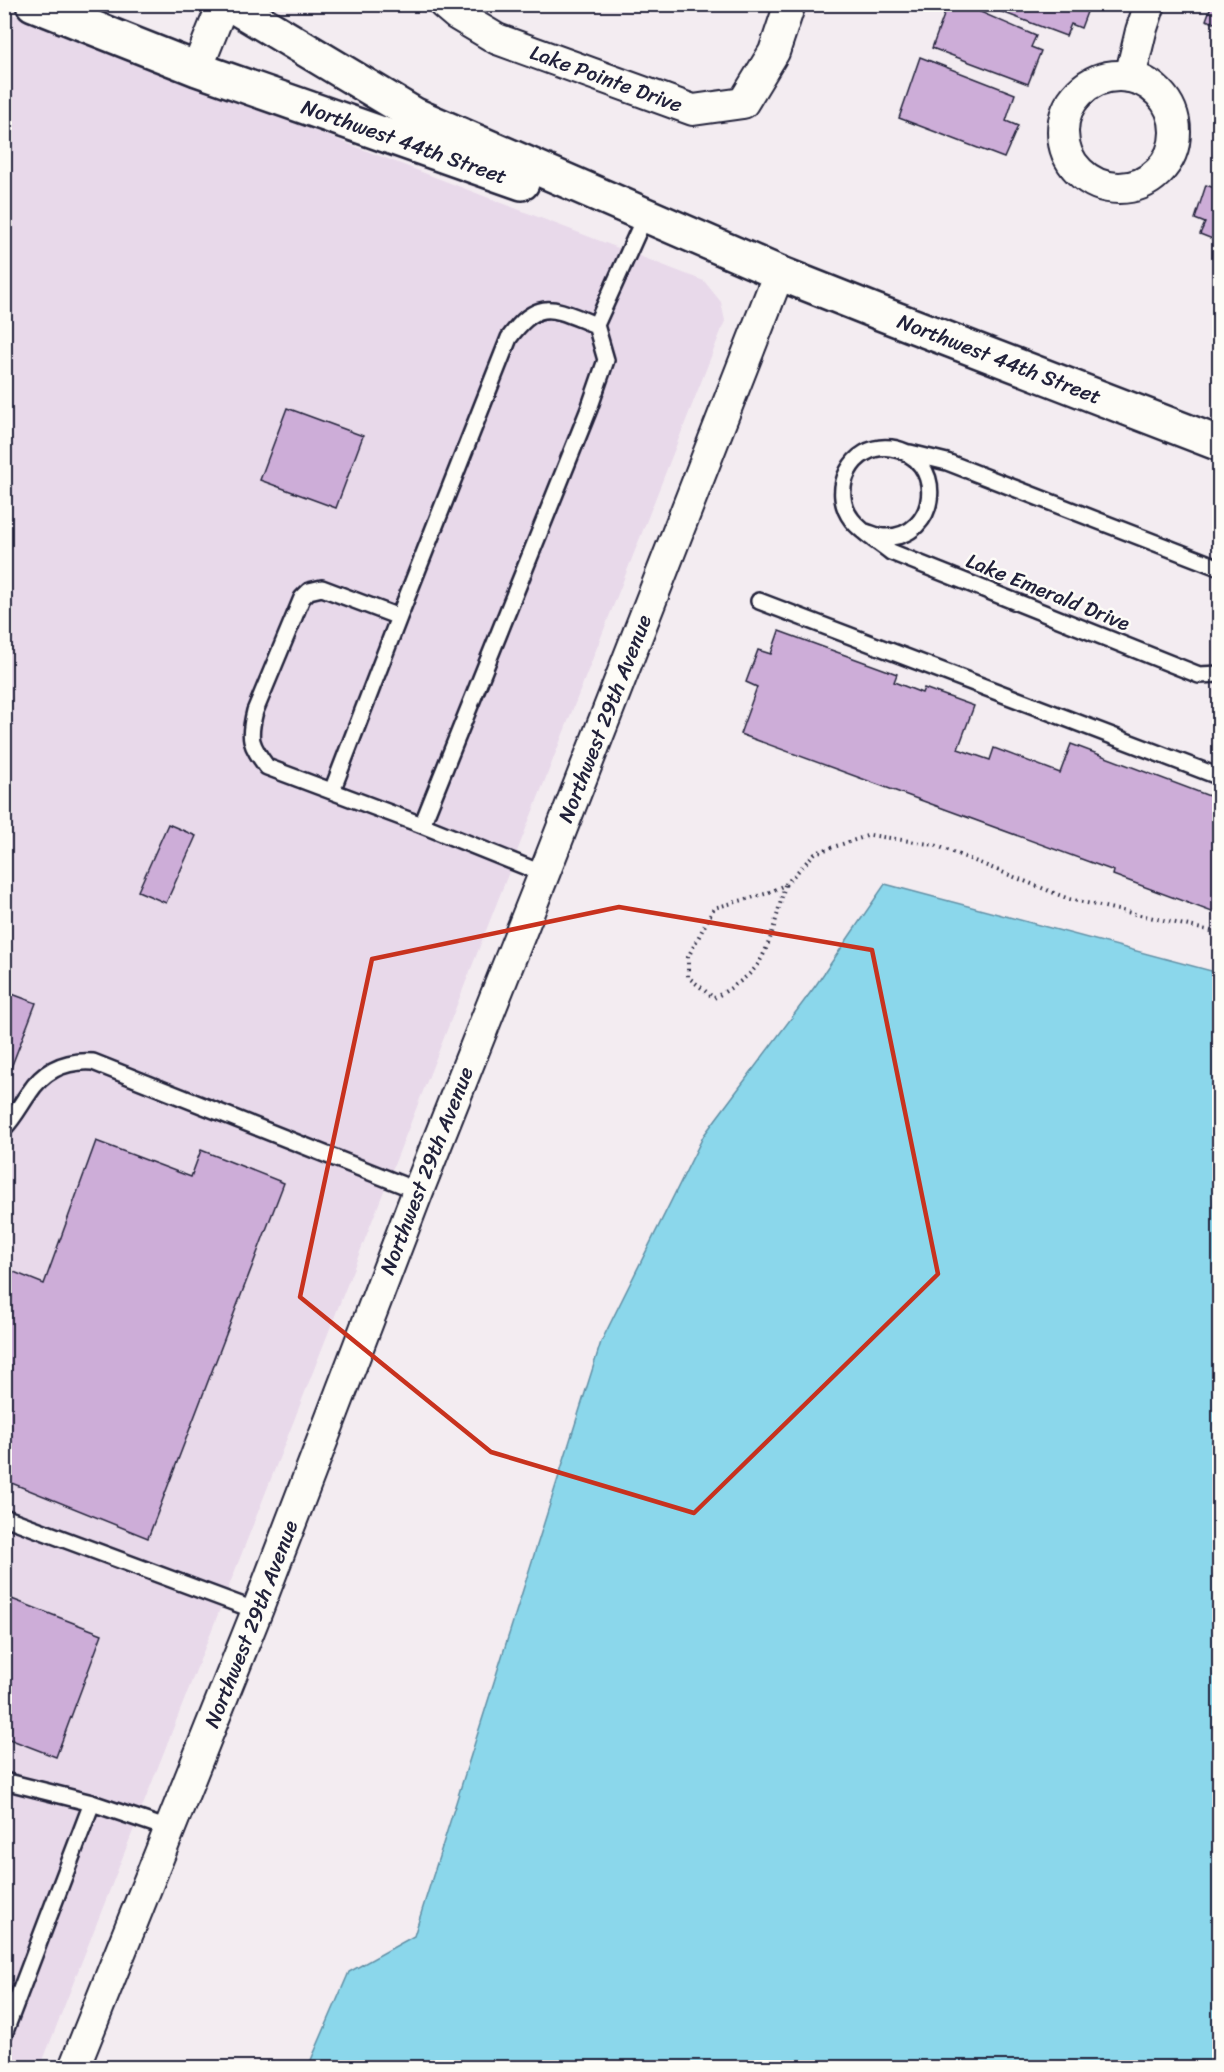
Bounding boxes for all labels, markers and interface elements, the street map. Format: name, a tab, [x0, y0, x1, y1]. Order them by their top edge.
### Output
street label: Lake Pointe Drive	[525, 34, 688, 124]
street label: Northwest 44th Street	[296, 88, 512, 195]
street label: Northwest 44th Street	[892, 302, 1107, 416]
street label: Lake Emerald Drive	[960, 542, 1136, 642]
street label: Northwest 29th Avenue	[547, 609, 663, 828]
street label: Northwest 29th Avenue	[369, 1061, 485, 1280]
street label: Northwest 29th Avenue	[193, 1514, 309, 1734]

